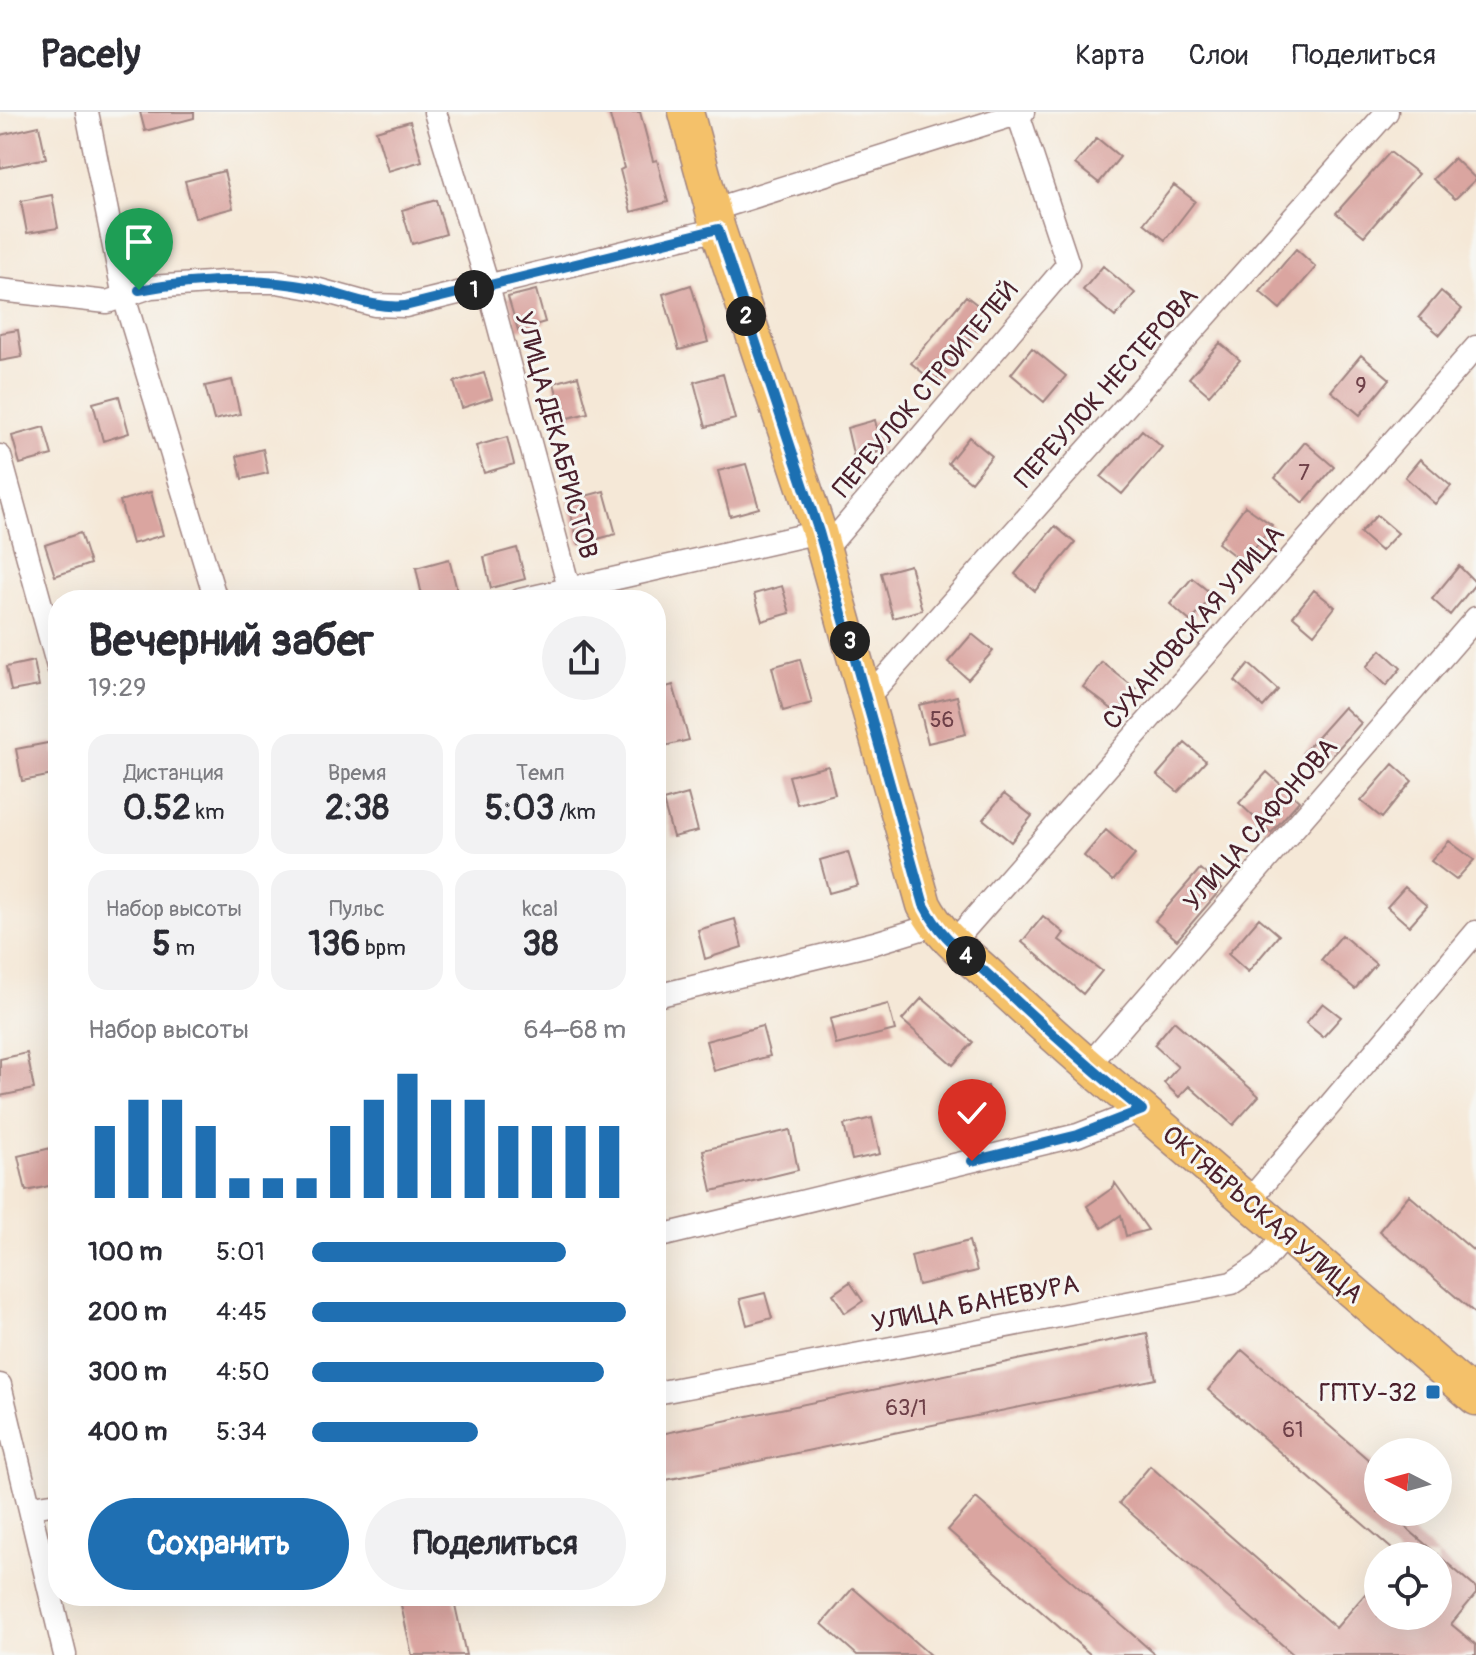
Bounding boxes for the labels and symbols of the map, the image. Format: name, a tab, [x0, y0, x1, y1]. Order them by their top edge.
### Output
pin	[105, 208, 173, 290]
pin: 1	[454, 270, 494, 310]
street label: ПЕРЕУЛОК СТРОИТЕЛЕЙ	[826, 275, 1025, 504]
street label: ПЕРЕУЛОК НЕСТЕРОВА	[1008, 281, 1205, 495]
pin: 2	[726, 296, 766, 336]
street label: УЛИЦА ДЕКАБРИСТОВ	[508, 308, 604, 562]
house number: 9	[1355, 372, 1367, 400]
house number: 7	[1298, 459, 1310, 487]
street label: СУХАНОВСКАЯ УЛИЦА	[1096, 519, 1291, 737]
pin: 3	[830, 621, 870, 661]
house number: 56	[930, 706, 954, 734]
street label: УЛИЦА САФОНОВА	[1177, 731, 1345, 918]
pin: 4	[946, 936, 986, 976]
pin	[938, 1079, 1006, 1161]
street label: ОКТЯБРЬСКАЯ УЛИЦА	[1155, 1119, 1369, 1311]
street label: УЛИЦА БАНЕВУРА	[869, 1268, 1082, 1340]
place label: ГПТУ-32	[1319, 1377, 1417, 1409]
marker: ГПТУ-32	[1424, 1383, 1442, 1401]
house number: 63/1	[885, 1394, 927, 1422]
house number: 61	[1282, 1416, 1304, 1444]
north arrow	[1364, 1438, 1452, 1526]

